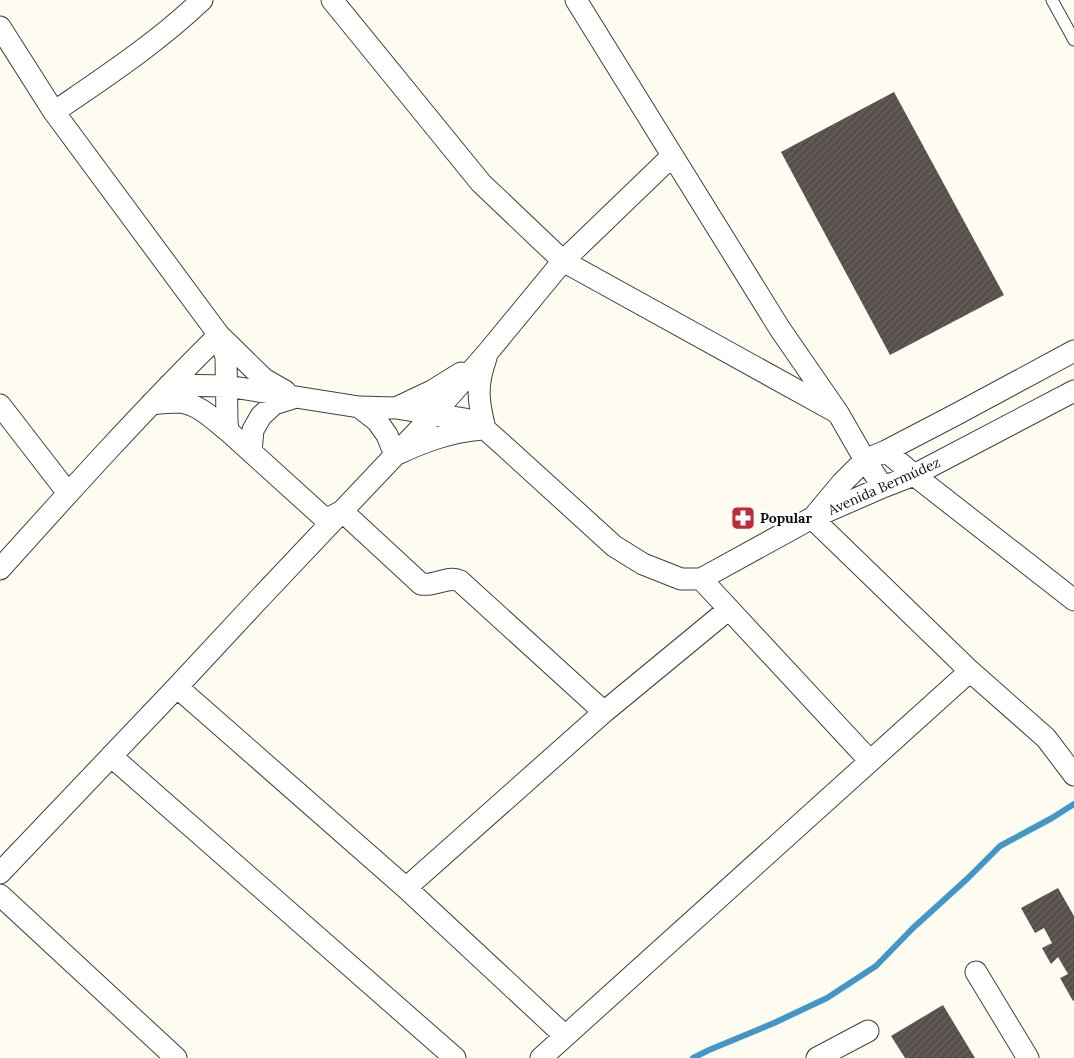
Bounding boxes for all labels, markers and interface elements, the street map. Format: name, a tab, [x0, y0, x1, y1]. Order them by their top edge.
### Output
street label: Avenida Bermúdez	[824, 453, 943, 519]
pharmacy icon: Popular	[730, 505, 756, 531]
place label: Popular	[760, 509, 812, 527]

